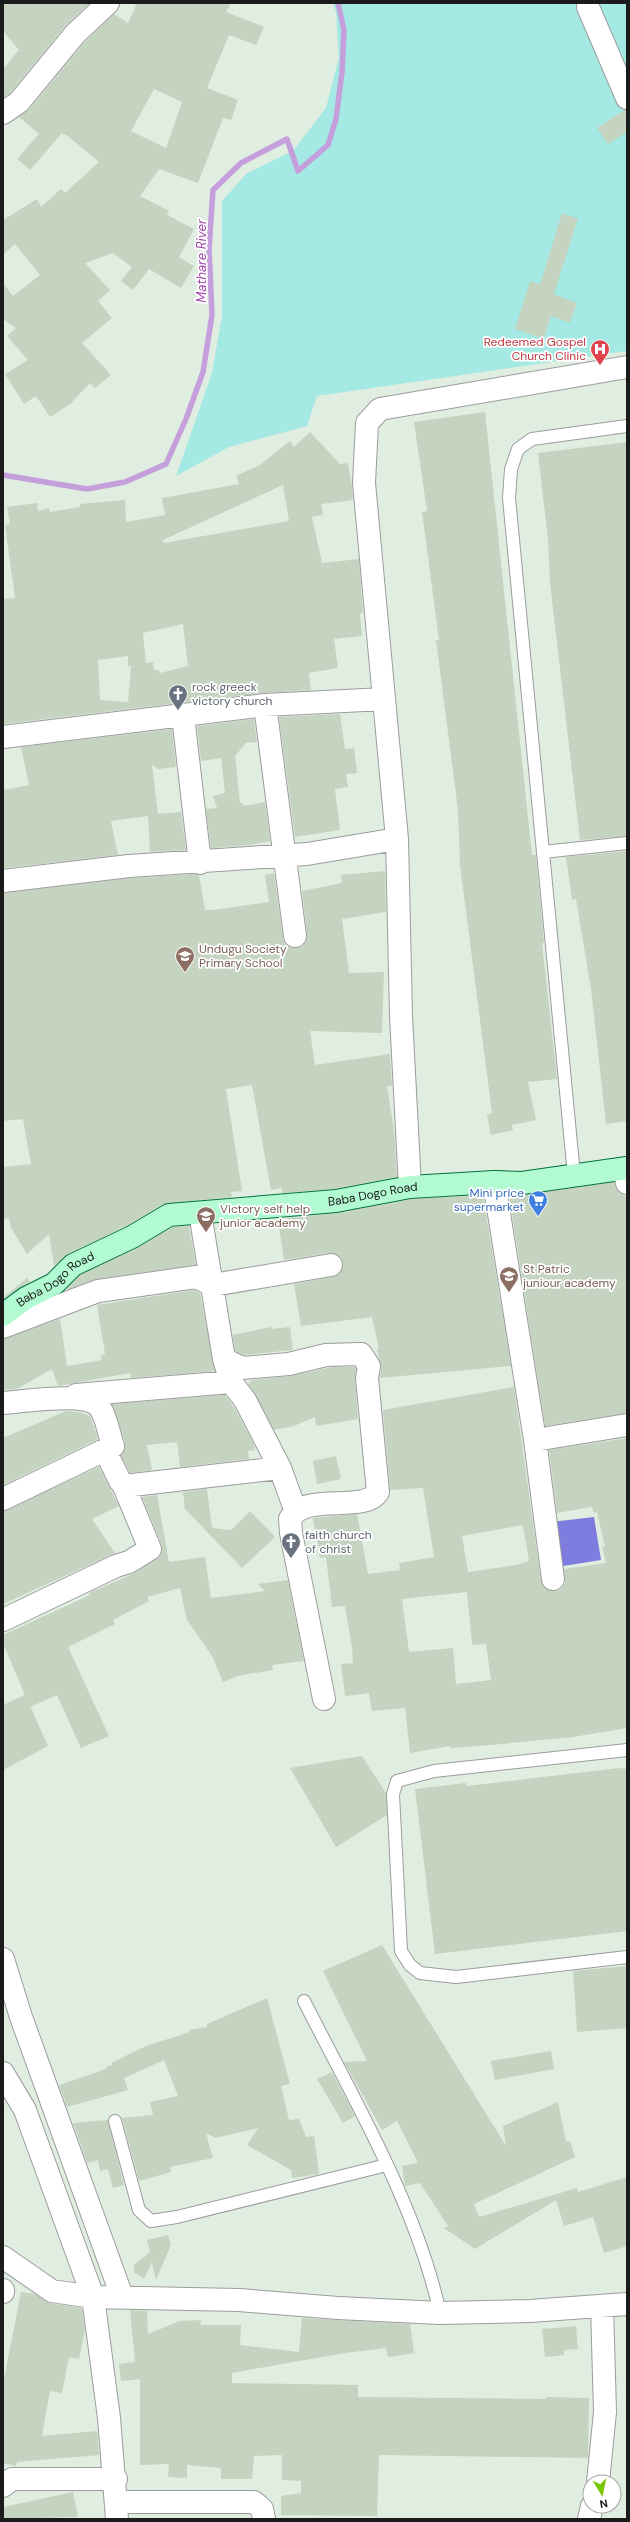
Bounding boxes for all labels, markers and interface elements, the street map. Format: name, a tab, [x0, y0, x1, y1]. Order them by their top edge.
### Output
water label: Mathare River	[193, 218, 210, 303]
place label: Redeemed Gospel Church Clinic	[484, 334, 586, 364]
hospital icon: Redeemed Gospel Church Clinic	[589, 338, 611, 366]
place label: rock greeck victory church	[192, 679, 273, 709]
church icon: rock greeck victory church	[167, 683, 189, 711]
place label: Undugu Society Primary School	[199, 941, 287, 971]
school or university icon: Undugu Society Primary School	[174, 945, 196, 973]
street label: Baba Dogo Road	[327, 1179, 418, 1210]
place label: Mini price supermarket	[454, 1185, 524, 1215]
supermarket icon: Mini price supermarket	[527, 1189, 549, 1217]
place label: Victory self help junior academy	[219, 1201, 310, 1231]
school or university icon: Victory self help junior academy	[195, 1205, 217, 1233]
street label: Baba Dogo Road	[13, 1248, 97, 1310]
place label: St Patric juniour academy	[522, 1261, 616, 1291]
school or university icon: St Patric juniour academy	[498, 1265, 520, 1293]
place label: faith church of christ	[305, 1527, 372, 1557]
church icon: faith church of christ	[280, 1531, 302, 1559]
north arrow	[582, 2474, 622, 2514]
text: N	[599, 2496, 609, 2511]

